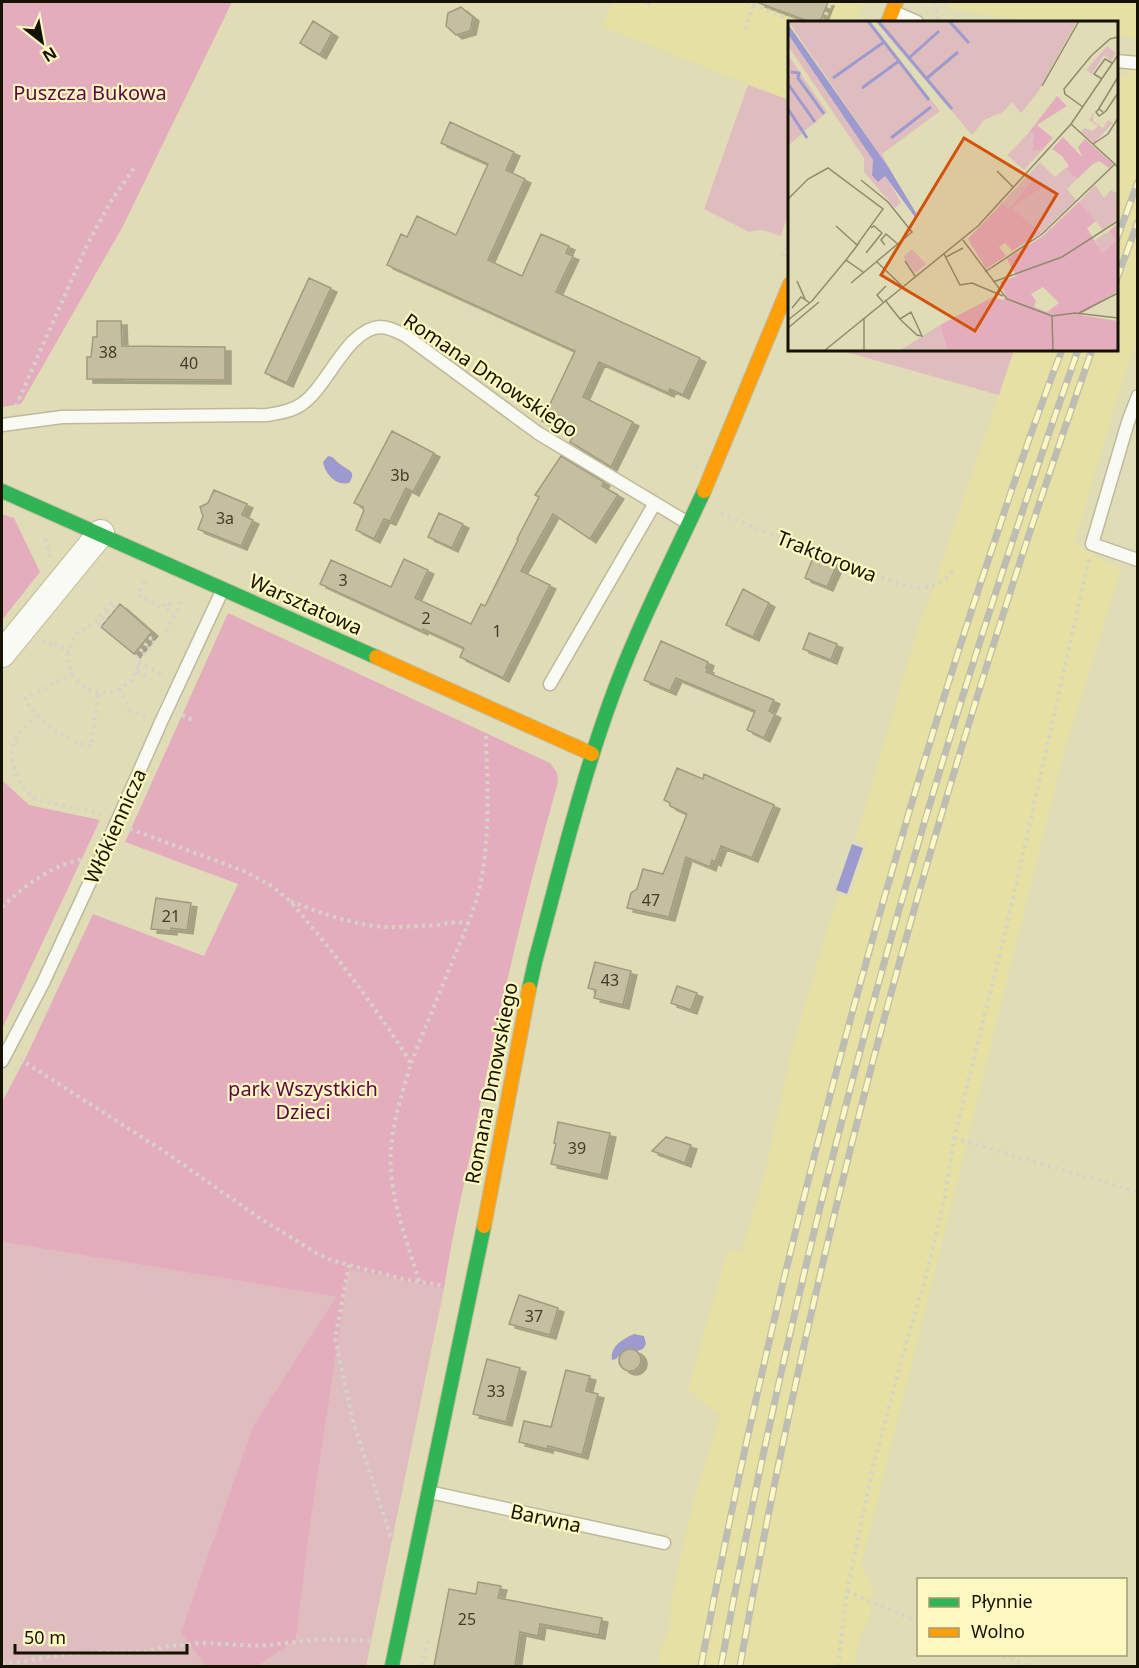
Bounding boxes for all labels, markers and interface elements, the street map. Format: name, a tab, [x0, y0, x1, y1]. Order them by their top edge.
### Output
north arrow	[12, 12, 72, 72]
inset map	[788, 21, 1118, 351]
text: N	[38, 42, 61, 68]
park label: Puszcza Bukowa	[13, 79, 167, 106]
street label: Romana Dmowskiego	[398, 306, 584, 444]
house number: 38	[99, 341, 117, 363]
house number: 40	[180, 352, 198, 374]
house number: 3b	[391, 464, 410, 486]
house number: 3a	[216, 507, 234, 529]
street label: Traktorowa	[773, 524, 881, 588]
street label: Warsztatowa	[245, 567, 367, 641]
house number: 3	[338, 569, 348, 591]
house number: 2	[421, 607, 431, 629]
house number: 1	[492, 620, 502, 642]
street label: Włókiennicza	[78, 764, 152, 888]
house number: 47	[642, 889, 660, 911]
house number: 21	[162, 905, 180, 927]
house number: 43	[601, 969, 619, 991]
street label: Romana Dmowskiego	[458, 980, 524, 1186]
park label: park Wszystkich Dzieci	[228, 1075, 378, 1125]
house number: 39	[568, 1137, 586, 1159]
house number: 37	[525, 1305, 543, 1327]
house number: 33	[487, 1380, 505, 1402]
street label: Barwna	[508, 1497, 584, 1539]
legend	[917, 1578, 1127, 1656]
text: Płynnie	[971, 1589, 1033, 1613]
house number: 25	[458, 1608, 476, 1630]
scale bar	[15, 1617, 188, 1655]
text: Wolno	[971, 1619, 1025, 1643]
text: 50 m	[24, 1625, 66, 1649]

